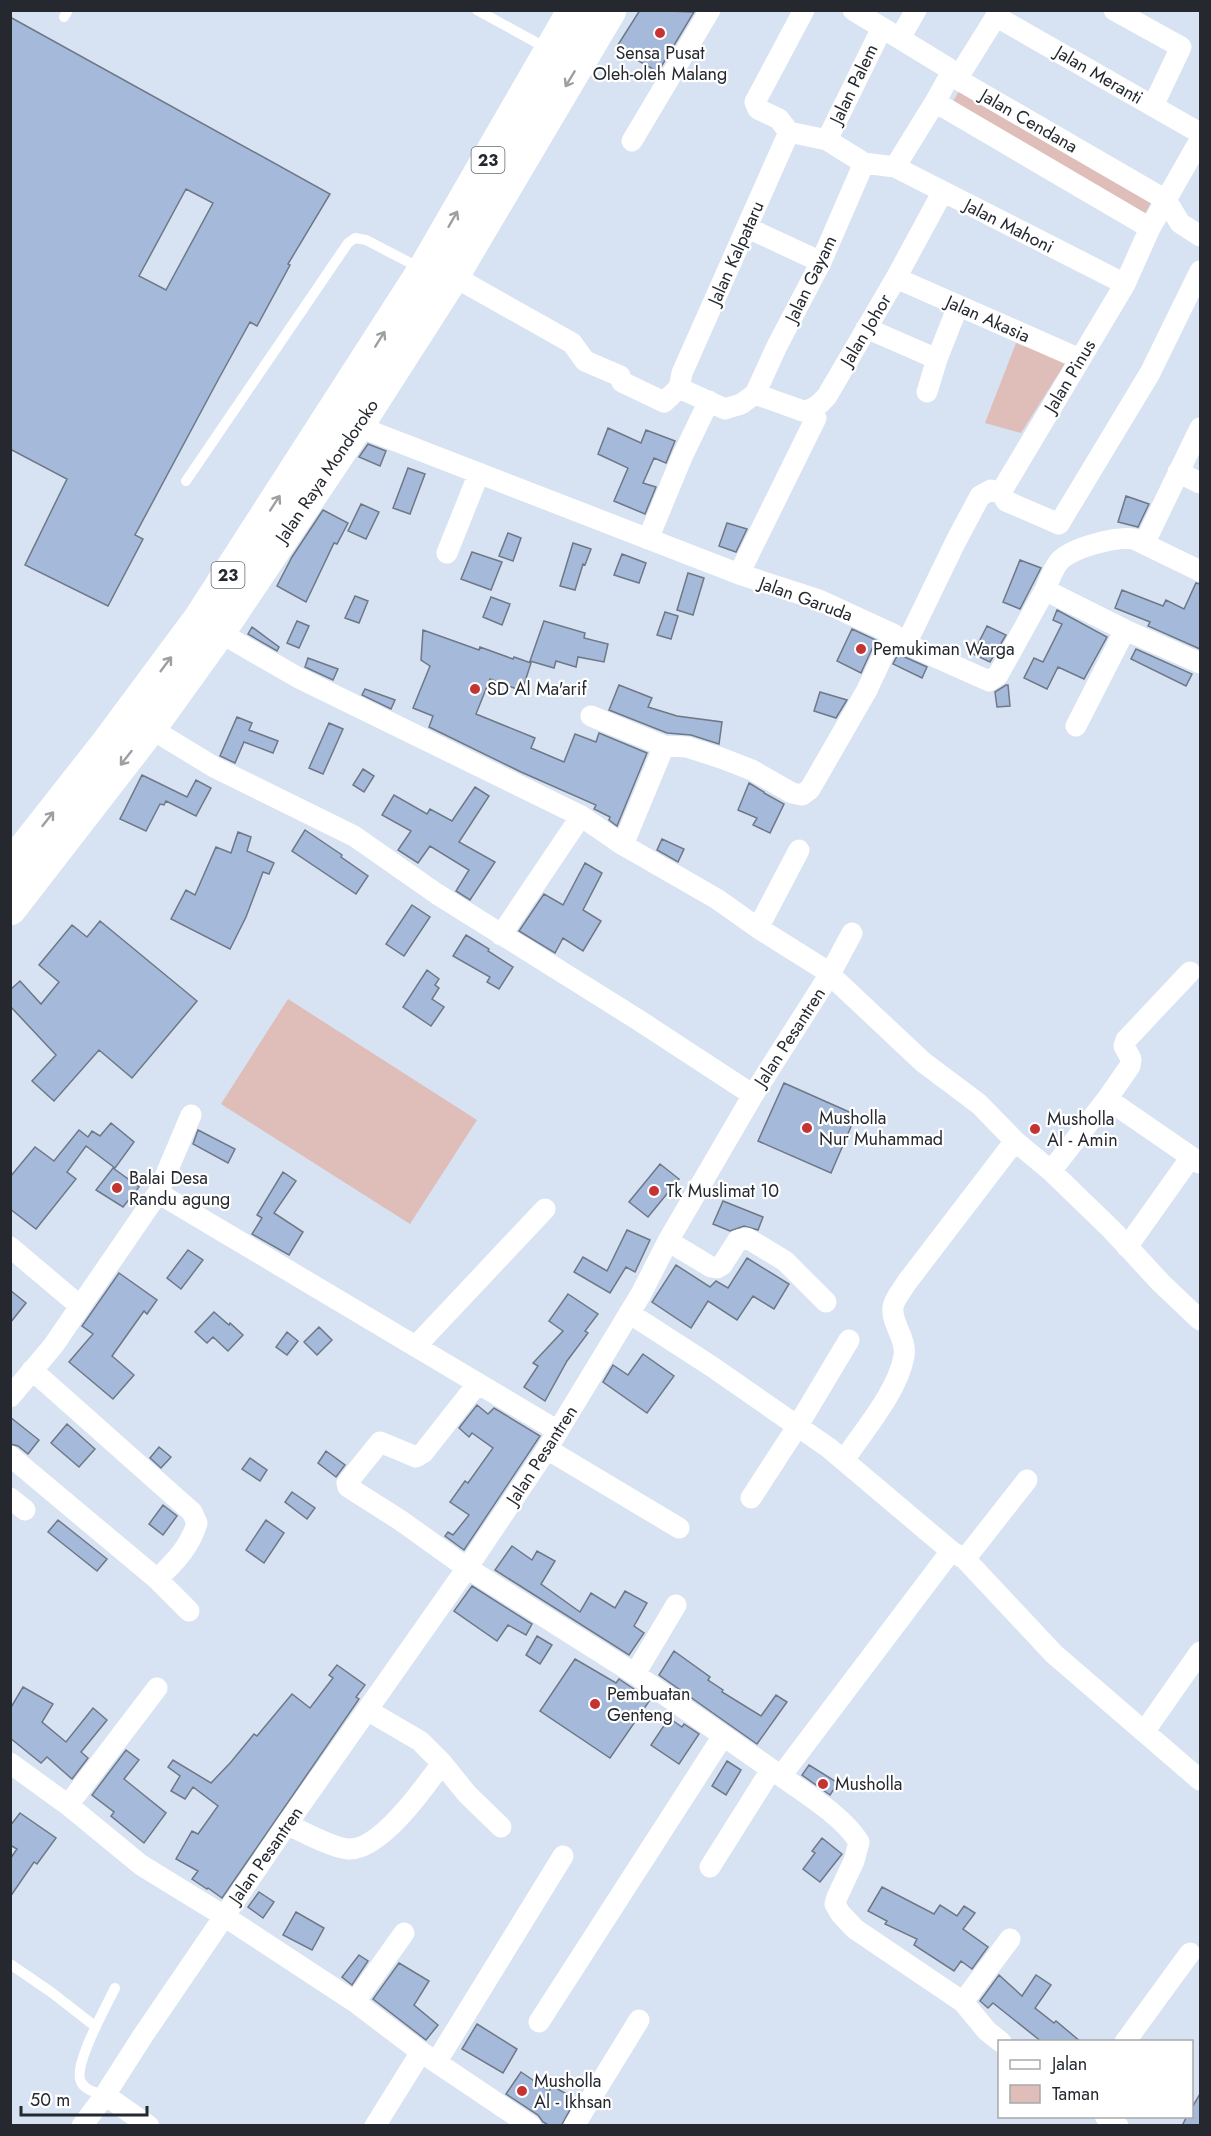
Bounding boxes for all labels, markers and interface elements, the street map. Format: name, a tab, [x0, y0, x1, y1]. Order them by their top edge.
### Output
marker: Sensa Pusat Oleh-oleh Malang	[653, 26, 667, 40]
street label: Jalan Meranti	[1048, 38, 1148, 111]
place label: Sensa Pusat Oleh-oleh Malang	[593, 40, 727, 87]
street label: Jalan Palem	[823, 40, 885, 130]
one-way arrow	[563, 70, 575, 87]
street label: Jalan Cendana	[974, 82, 1083, 159]
road number: 23	[472, 147, 504, 173]
street label: Jalan Mahoni	[958, 191, 1058, 260]
street label: Jalan Kalpataru	[701, 197, 770, 311]
one-way arrow	[447, 211, 459, 228]
street label: Jalan Gayam	[778, 231, 843, 329]
street label: Jalan Johor	[833, 288, 898, 373]
street label: Jalan Akasia	[940, 288, 1034, 349]
one-way arrow	[374, 330, 387, 347]
street label: Jalan Pinus	[1037, 334, 1102, 419]
street label: Jalan Raya Mondoroko	[268, 394, 385, 550]
one-way arrow	[270, 495, 282, 512]
road number: 23	[212, 562, 244, 588]
street label: Jalan Garuda	[754, 569, 856, 628]
place label: Pemukiman Warga	[873, 636, 1015, 662]
marker: Pemukiman Warga	[854, 642, 868, 656]
one-way arrow	[160, 657, 172, 673]
place label: SD Al Ma'arif	[487, 676, 587, 702]
marker: SD Al Ma'arif	[468, 682, 482, 696]
one-way arrow	[120, 750, 133, 766]
one-way arrow	[41, 812, 54, 828]
street label: Jalan Pesantren	[747, 982, 832, 1093]
place label: Musholla Nur Muhammad	[819, 1105, 943, 1152]
place label: Musholla Al - Amin	[1047, 1106, 1118, 1153]
marker: Musholla Nur Muhammad	[800, 1121, 814, 1135]
marker: Musholla Al - Amin	[1028, 1122, 1042, 1136]
place label: Balai Desa Randu agung	[129, 1165, 230, 1212]
place label: Tk Muslimat 10	[666, 1178, 779, 1204]
marker: Balai Desa Randu agung	[110, 1181, 124, 1195]
marker: Tk Muslimat 10	[647, 1184, 661, 1198]
street label: Jalan Pesantren	[499, 1400, 584, 1511]
place label: Pembuatan Genteng	[607, 1681, 690, 1728]
marker: Pembuatan Genteng	[588, 1697, 602, 1711]
place label: Musholla	[835, 1771, 903, 1797]
marker: Musholla	[816, 1777, 830, 1791]
street label: Jalan Pesantren	[222, 1801, 309, 1911]
legend	[998, 2040, 1193, 2118]
text: Jalan	[1050, 2051, 1087, 2077]
place label: Musholla Al - Ikhsan	[534, 2068, 612, 2115]
scale bar	[21, 2079, 147, 2117]
text: Taman	[1052, 2081, 1099, 2107]
marker: Musholla Al - Ikhsan	[515, 2084, 529, 2098]
text: 50 m	[30, 2087, 70, 2113]

